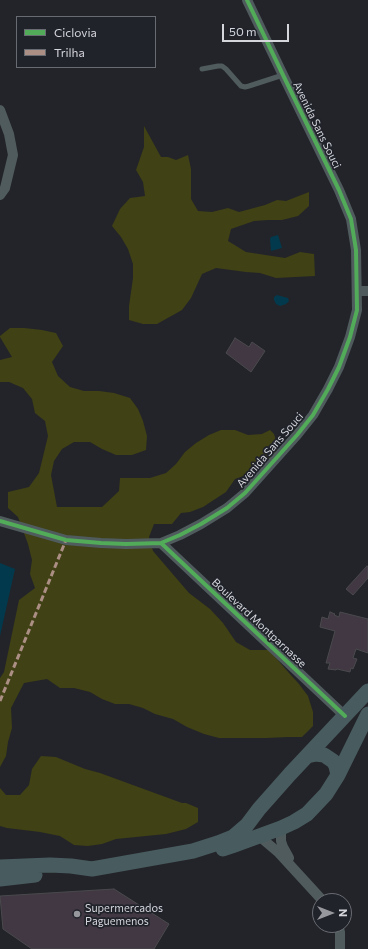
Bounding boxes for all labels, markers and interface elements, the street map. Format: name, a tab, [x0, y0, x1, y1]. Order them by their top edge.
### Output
legend	[16, 16, 156, 68]
scale bar	[224, 16, 291, 42]
text: 50 m	[229, 24, 257, 38]
text: Ciclovia	[54, 25, 97, 39]
text: Trilha	[54, 45, 85, 59]
street label: Avenida Sans Souci	[290, 79, 344, 171]
street label: Avenida Sans Souci	[234, 410, 306, 490]
street label: Boulevard Montparnasse	[209, 576, 309, 670]
north arrow	[312, 893, 352, 933]
place label: Supermercados Paguemenos	[85, 901, 163, 927]
marker: Supermercados Paguemenos	[72, 909, 82, 919]
text: N	[337, 909, 350, 917]

